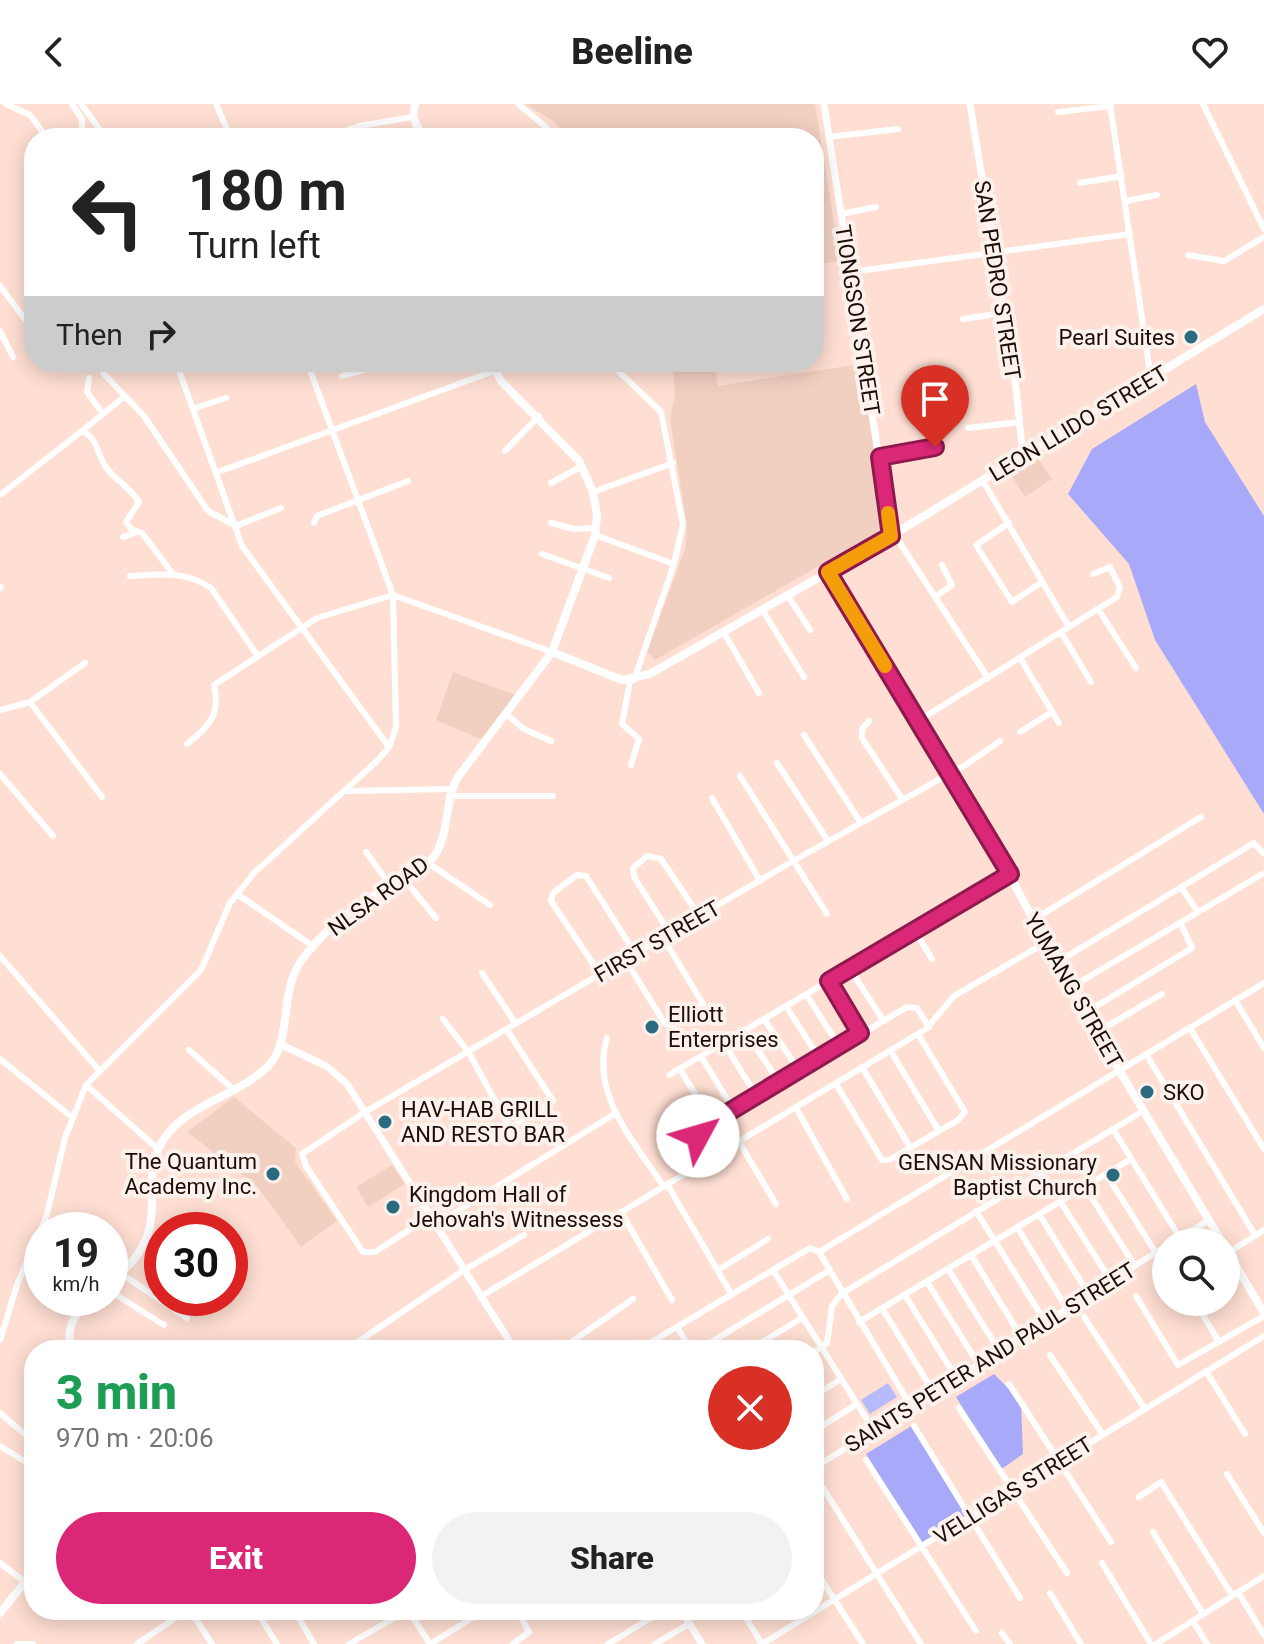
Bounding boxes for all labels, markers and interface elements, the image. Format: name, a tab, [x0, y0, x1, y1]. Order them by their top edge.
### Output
icon: back	[32, 30, 76, 74]
icon: heart	[1188, 30, 1232, 74]
text: Beeline	[571, 31, 693, 73]
text: 180 m	[188, 158, 347, 224]
icon: left	[56, 160, 160, 264]
street label: SAN PEDRO STREET	[969, 179, 1026, 382]
street label: TIONGSON STREET	[830, 223, 885, 417]
text: Turn left	[188, 225, 321, 267]
icon: right	[139, 312, 183, 356]
text: Then	[56, 317, 123, 352]
place label: Pearl Suites	[1059, 325, 1175, 350]
marker: Pearl Suites	[1182, 328, 1200, 346]
street label: LEON LLIDO STREET	[985, 360, 1172, 487]
pin	[901, 365, 969, 447]
icon: arrive	[913, 377, 957, 421]
street label: NLSA ROAD	[323, 852, 433, 941]
street label: FIRST STREET	[590, 895, 725, 988]
street label: YUMANG STREET	[1019, 908, 1128, 1072]
place label: Elliott Enterprises	[668, 1002, 779, 1052]
marker: Elliott Enterprises	[643, 1018, 661, 1036]
place label: SKO	[1163, 1080, 1205, 1105]
marker: SKO	[1138, 1083, 1156, 1101]
position arrow	[656, 1094, 740, 1178]
place label: HAV-HAB GRILL AND RESTO BAR	[401, 1097, 566, 1147]
marker: HAV-HAB GRILL AND RESTO BAR	[376, 1113, 394, 1131]
place label: The Quantum Academy Inc.	[124, 1149, 257, 1199]
place label: GENSAN Missionary Baptist Church	[898, 1150, 1098, 1200]
marker: The Quantum Academy Inc.	[264, 1165, 282, 1183]
marker: GENSAN Missionary Baptist Church	[1104, 1166, 1122, 1184]
place label: Kingdom Hall of Jehovah's Witnessess	[409, 1182, 624, 1232]
marker: Kingdom Hall of Jehovah's Witnessess	[384, 1198, 402, 1216]
speed limit sign: 30	[144, 1212, 248, 1316]
map controls	[1152, 1228, 1240, 1316]
button: search	[1152, 1228, 1240, 1316]
text: 19	[53, 1230, 99, 1277]
street label: SAINTS PETER AND PAUL STREET	[840, 1257, 1140, 1457]
text: km/h	[53, 1272, 99, 1296]
text: 3 min	[56, 1364, 177, 1421]
button: close	[708, 1366, 792, 1450]
text: 970 m · 20:06	[56, 1423, 214, 1453]
street label: VELLIGAS STREET	[929, 1432, 1097, 1549]
button: Exit	[56, 1512, 416, 1604]
button: Share	[432, 1512, 792, 1604]

